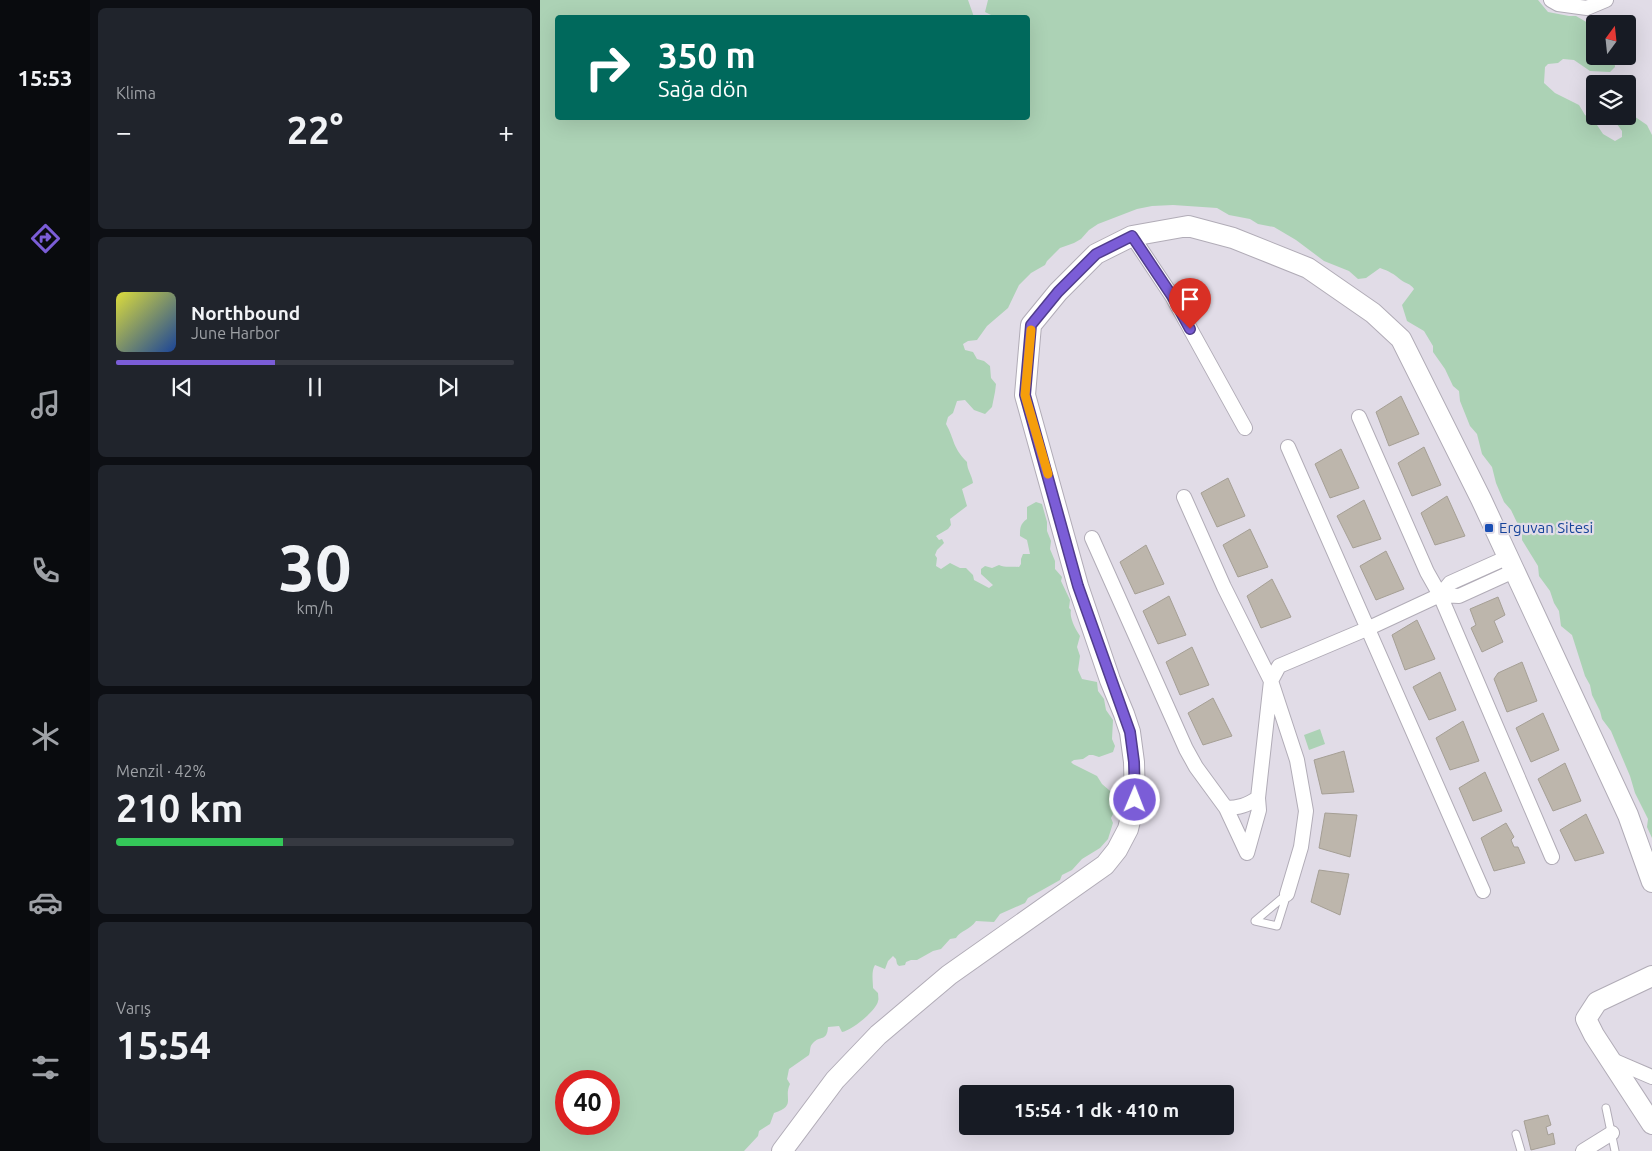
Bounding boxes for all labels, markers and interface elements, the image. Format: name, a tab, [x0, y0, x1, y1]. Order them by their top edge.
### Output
north arrow	[1586, 15, 1636, 65]
map controls	[1586, 15, 1636, 125]
icon: right	[575, 35, 640, 100]
text: 350 m	[658, 35, 756, 75]
text: 15:53	[17, 65, 73, 90]
button: layers	[1586, 75, 1636, 125]
text: Sağa dön	[658, 76, 748, 101]
text: Klima	[116, 84, 156, 102]
text: 22°	[287, 109, 343, 151]
text: −	[116, 116, 132, 147]
text: +	[498, 116, 514, 147]
icon: directions	[28, 221, 63, 256]
pin	[1169, 278, 1211, 329]
icon: arrive	[1176, 285, 1204, 313]
text: Northbound	[191, 302, 300, 324]
text: June Harbor	[191, 324, 280, 342]
icon: previous	[168, 373, 196, 401]
icon: pause	[301, 373, 329, 401]
icon: next	[434, 373, 462, 401]
icon: music	[28, 387, 63, 422]
place label: Erguvan Sitesi	[1499, 519, 1593, 536]
marker: Erguvan Sitesi	[1483, 522, 1495, 534]
text: 30	[278, 530, 352, 603]
icon: phone	[28, 553, 63, 588]
text: km/h	[297, 599, 333, 617]
icon: climate	[28, 719, 63, 754]
text: Menzil · 42%	[116, 762, 206, 780]
position arrow	[1108, 773, 1160, 825]
text: 210 km	[116, 787, 243, 829]
icon: car	[28, 885, 63, 920]
text: Varış	[116, 999, 151, 1017]
text: 15:54	[116, 1024, 211, 1066]
icon: filters	[28, 1050, 63, 1085]
speed limit sign: 40	[555, 1070, 620, 1135]
text: 15:54 · 1 dk · 410 m	[1014, 1099, 1179, 1121]

